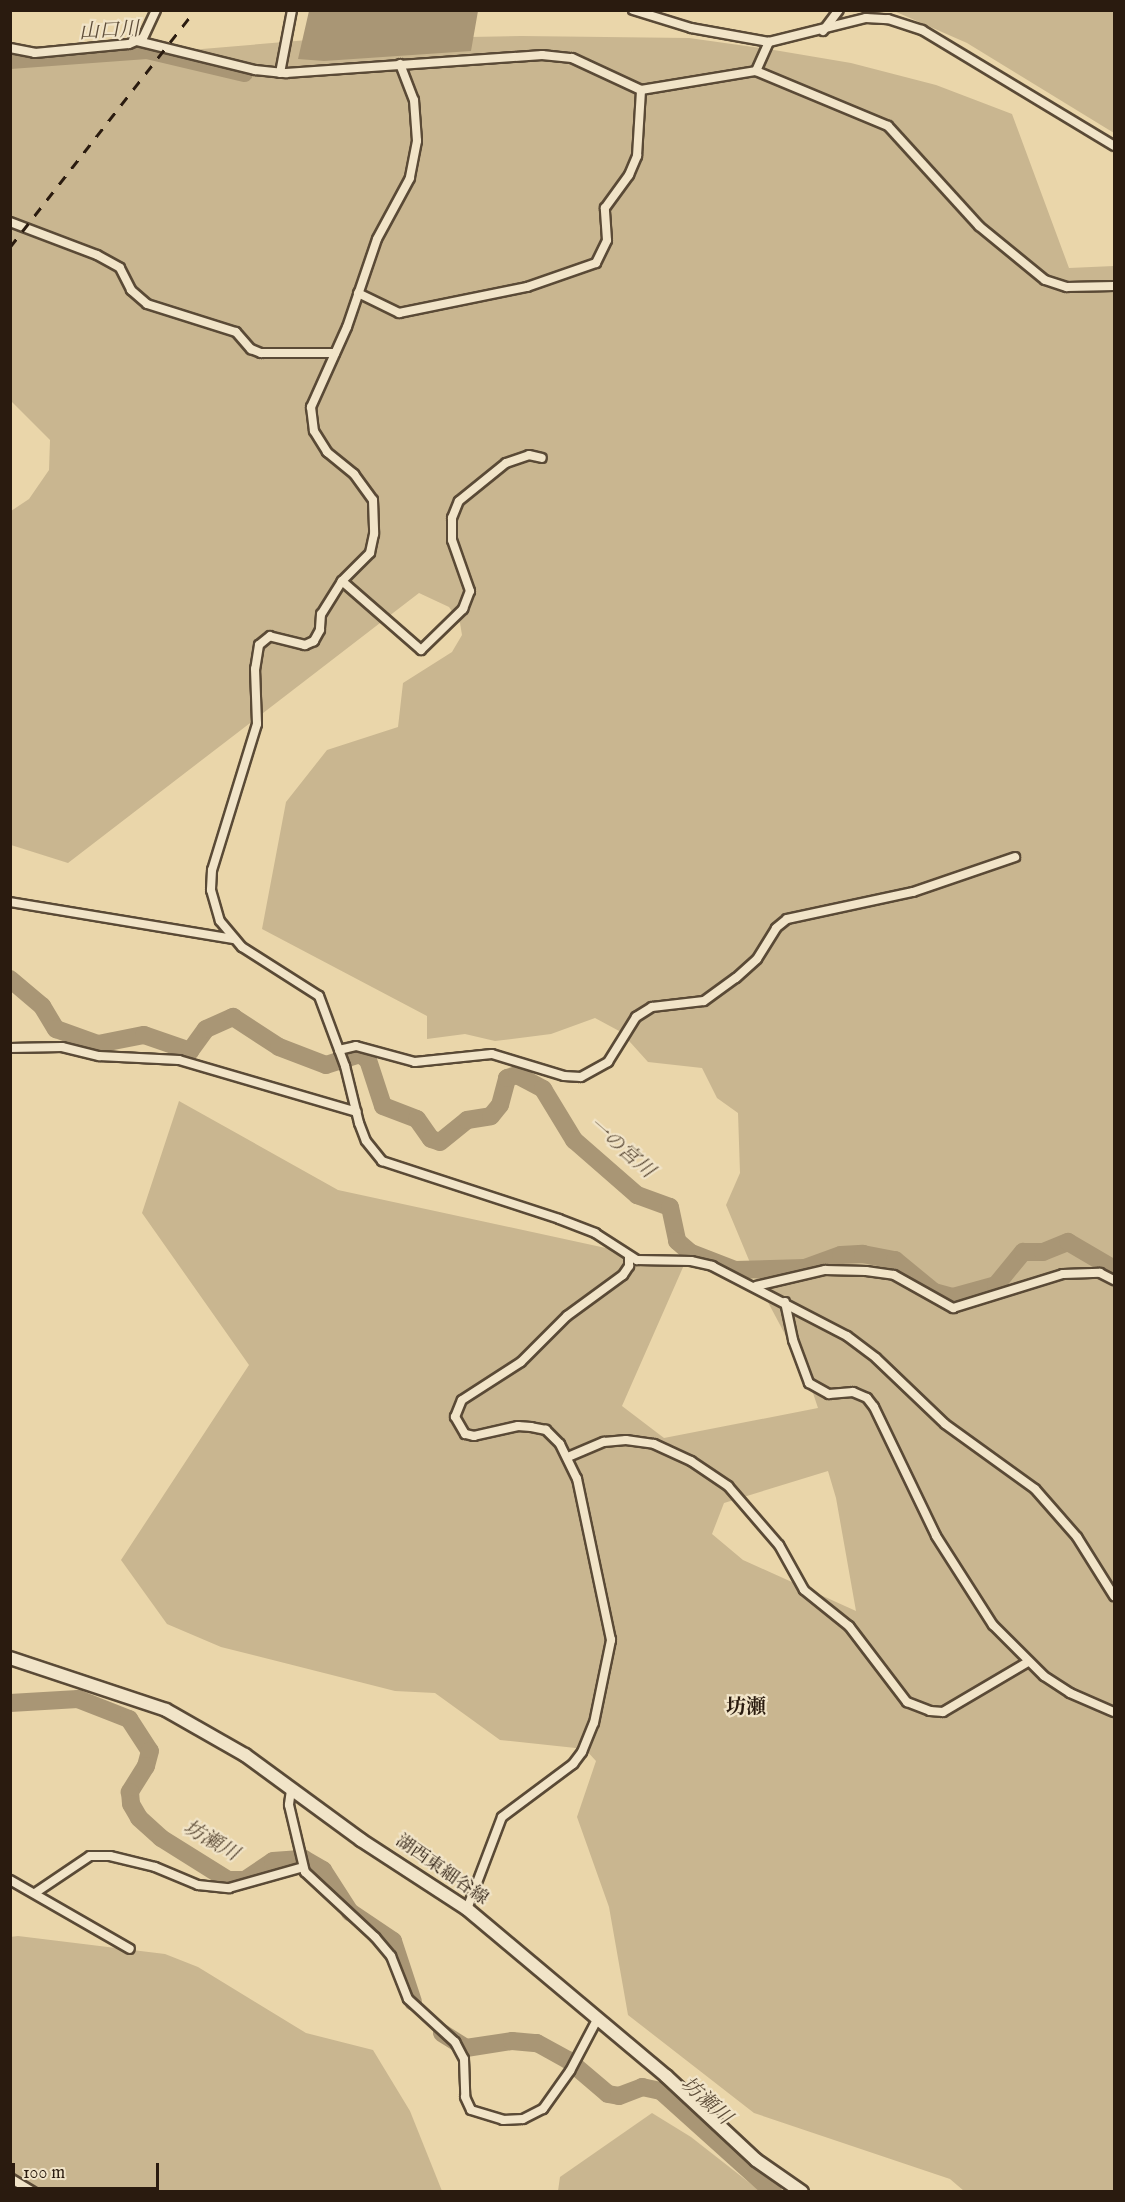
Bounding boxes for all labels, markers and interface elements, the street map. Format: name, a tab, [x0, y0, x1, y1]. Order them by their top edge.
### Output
water label: 山口川	[78, 17, 140, 45]
water label: 一の宮川	[583, 1113, 659, 1183]
district label: 坊瀬	[726, 1695, 766, 1719]
water label: 坊瀬川	[179, 1816, 243, 1866]
street label: 湖西東細谷線	[391, 1831, 491, 1911]
water label: 坊瀬川	[676, 2072, 736, 2130]
scale bar	[15, 2151, 162, 2189]
text: 100 m	[23, 2162, 65, 2185]

